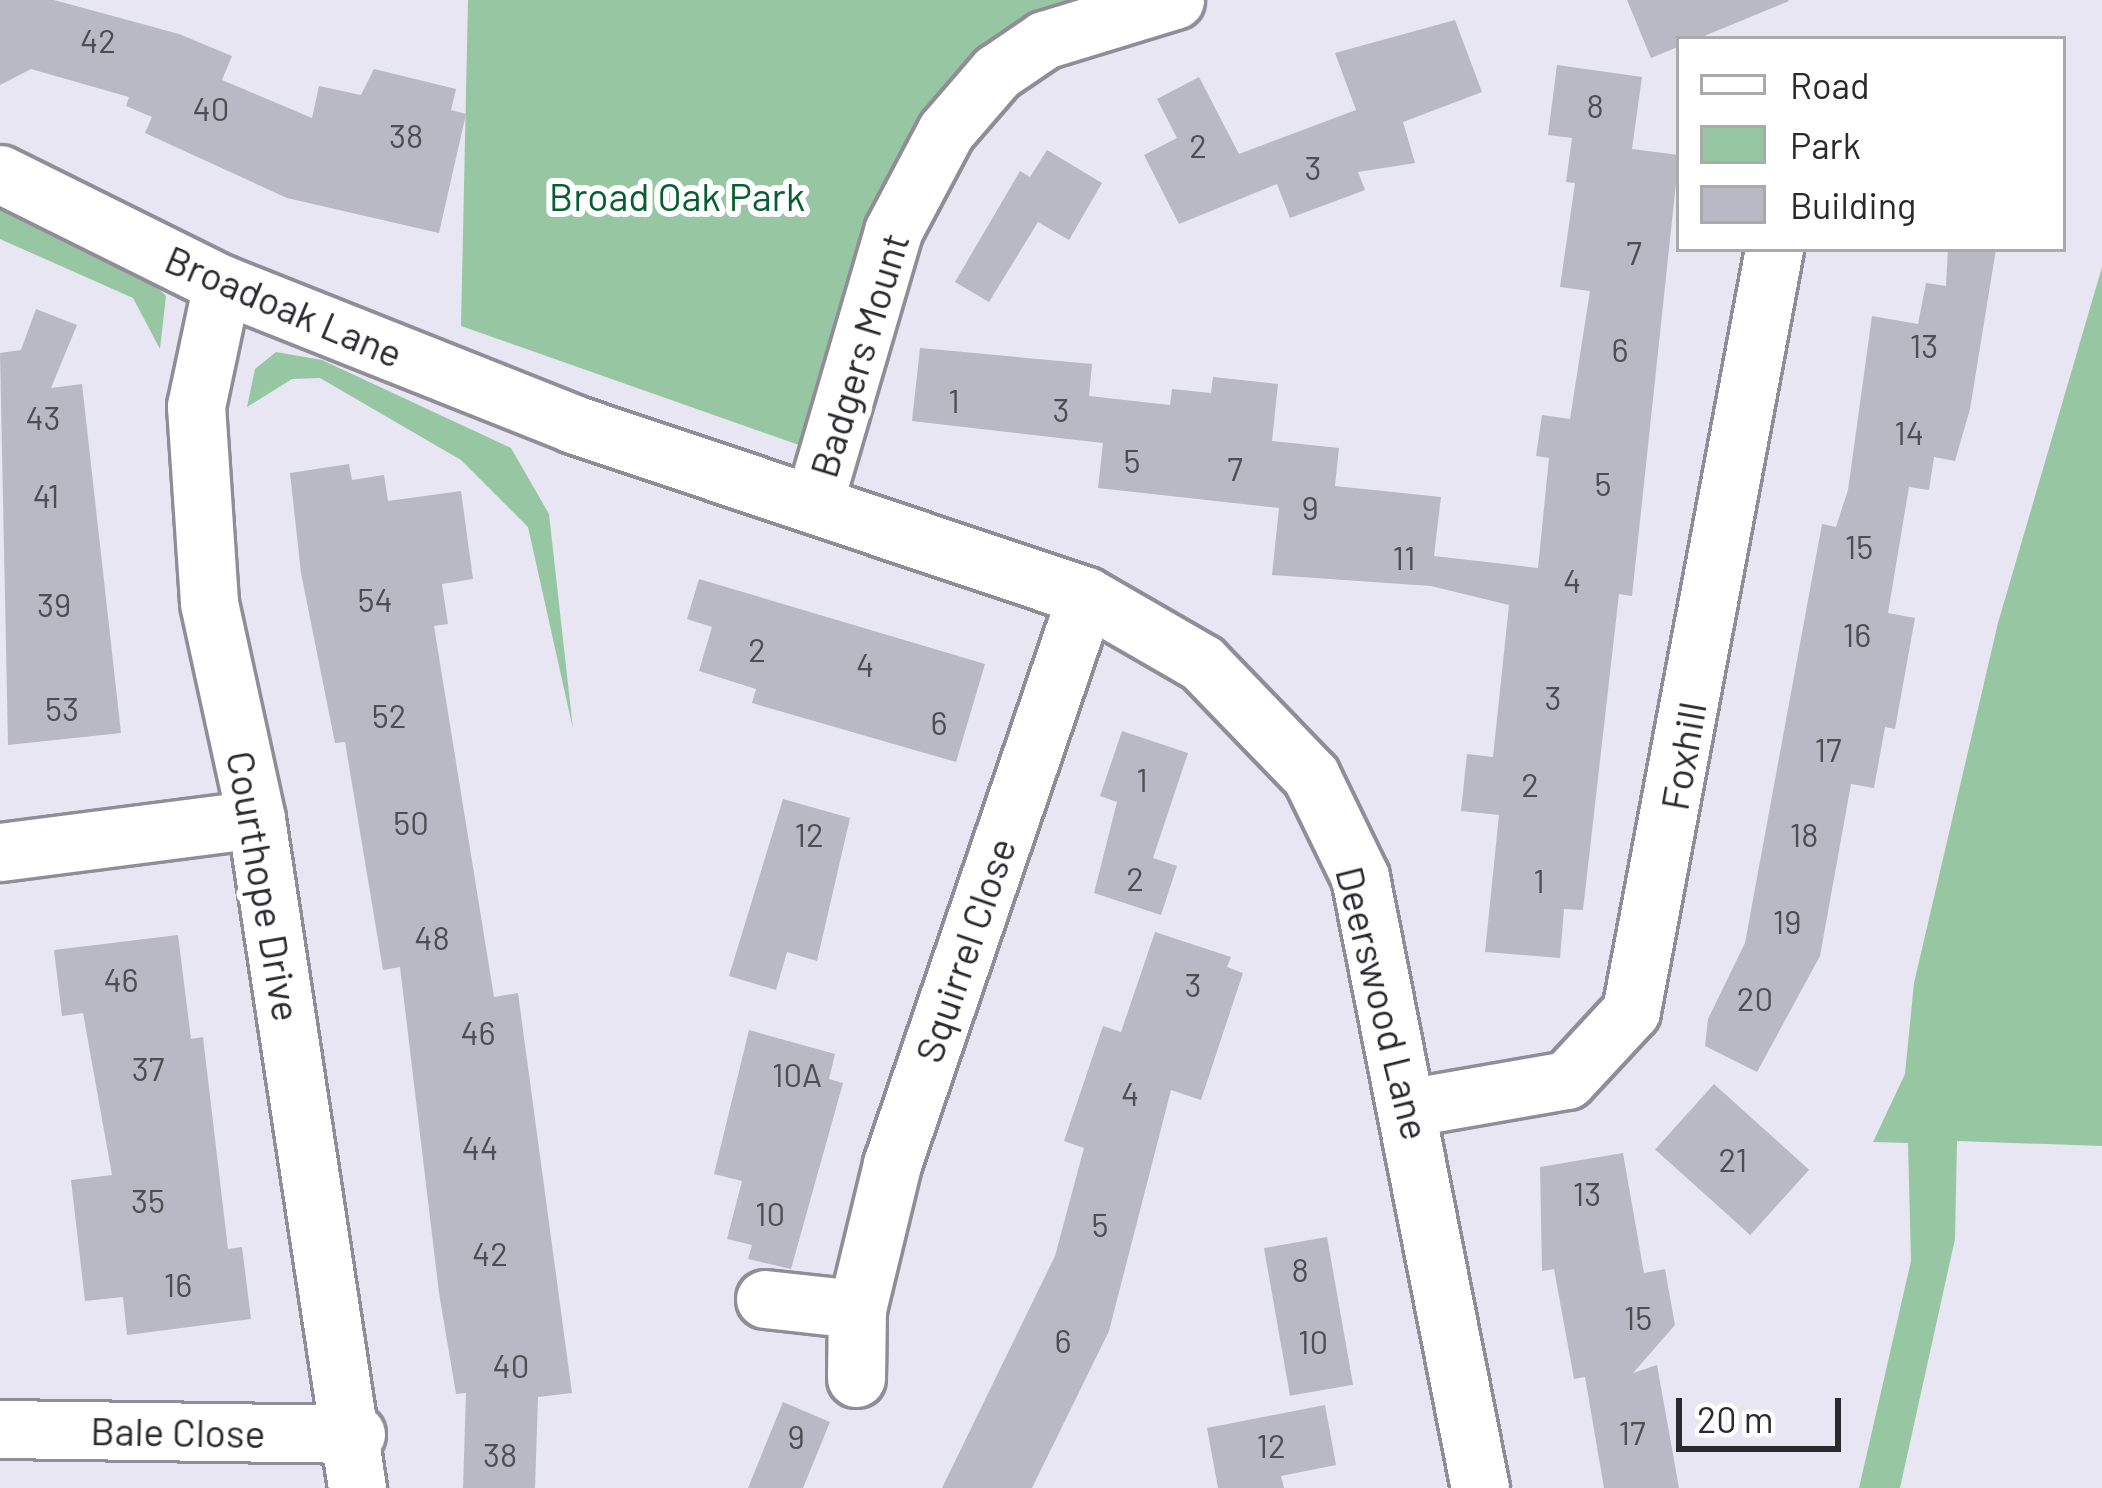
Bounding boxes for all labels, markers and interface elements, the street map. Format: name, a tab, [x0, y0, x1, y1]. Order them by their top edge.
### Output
house number: 42	[80, 21, 116, 61]
legend	[1676, 36, 2066, 252]
text: Road	[1790, 63, 1870, 106]
house number: 8	[1586, 86, 1604, 126]
house number: 40	[193, 89, 229, 129]
house number: 38	[389, 116, 423, 156]
text: Park	[1790, 123, 1861, 166]
house number: 2	[1189, 126, 1207, 166]
house number: 3	[1305, 148, 1321, 188]
park label: Broad Oak Park	[549, 173, 805, 219]
text: Building	[1790, 183, 1916, 226]
street label: Badgers Mount	[800, 227, 918, 483]
house number: 7	[1626, 233, 1642, 273]
street label: Broadoak Lane	[158, 235, 410, 377]
house number: 13	[1910, 326, 1938, 366]
house number: 6	[1612, 330, 1628, 370]
house number: 1	[948, 381, 960, 421]
house number: 3	[1053, 390, 1069, 430]
house number: 43	[25, 398, 61, 438]
house number: 14	[1894, 413, 1924, 453]
house number: 5	[1124, 441, 1140, 481]
house number: 7	[1227, 449, 1243, 489]
house number: 5	[1595, 464, 1611, 504]
house number: 41	[33, 476, 59, 516]
house number: 9	[1301, 488, 1319, 528]
house number: 15	[1845, 527, 1873, 567]
house number: 11	[1392, 538, 1416, 578]
house number: 4	[1563, 561, 1581, 601]
house number: 54	[357, 580, 393, 620]
house number: 39	[37, 585, 71, 625]
house number: 16	[1843, 615, 1871, 655]
house number: 2	[748, 630, 766, 670]
house number: 4	[856, 645, 874, 685]
house number: 3	[1545, 678, 1561, 718]
house number: 53	[45, 689, 79, 729]
house number: 52	[372, 696, 406, 736]
street label: Foxhill	[1651, 698, 1715, 814]
house number: 6	[931, 703, 947, 743]
house number: 17	[1814, 730, 1842, 770]
street label: Courthope Drive	[217, 747, 311, 1025]
house number: 1	[1136, 760, 1148, 800]
house number: 2	[1521, 765, 1539, 805]
house number: 50	[393, 803, 429, 843]
house number: 12	[794, 815, 824, 855]
house number: 18	[1790, 815, 1818, 855]
street label: Squirrel Close	[905, 832, 1025, 1068]
house number: 2	[1126, 859, 1144, 899]
house number: 1	[1533, 861, 1545, 901]
street label: Deerswood Lane	[1326, 862, 1440, 1144]
house number: 19	[1773, 902, 1801, 942]
house number: 48	[414, 918, 450, 958]
house number: 46	[103, 960, 139, 1000]
house number: 3	[1185, 965, 1201, 1005]
house number: 20	[1737, 979, 1773, 1019]
house number: 46	[460, 1013, 496, 1053]
house number: 37	[132, 1049, 164, 1089]
house number: 10A	[772, 1055, 822, 1095]
house number: 4	[1121, 1074, 1139, 1114]
house number: 44	[462, 1128, 498, 1168]
house number: 21	[1719, 1140, 1747, 1180]
house number: 13	[1573, 1174, 1601, 1214]
house number: 35	[131, 1181, 165, 1221]
house number: 10	[755, 1194, 785, 1234]
house number: 5	[1092, 1205, 1108, 1245]
house number: 42	[472, 1234, 508, 1274]
house number: 8	[1291, 1250, 1309, 1290]
house number: 16	[164, 1265, 192, 1305]
house number: 15	[1624, 1298, 1652, 1338]
house number: 6	[1055, 1321, 1071, 1361]
house number: 10	[1298, 1322, 1328, 1362]
house number: 40	[493, 1346, 529, 1386]
scale bar	[1682, 1374, 1847, 1448]
text: 20 m	[1697, 1397, 1774, 1440]
street label: Bale Close	[90, 1407, 266, 1457]
house number: 17	[1618, 1413, 1646, 1453]
house number: 9	[787, 1417, 805, 1457]
house number: 12	[1256, 1426, 1286, 1466]
house number: 38	[483, 1435, 517, 1475]

